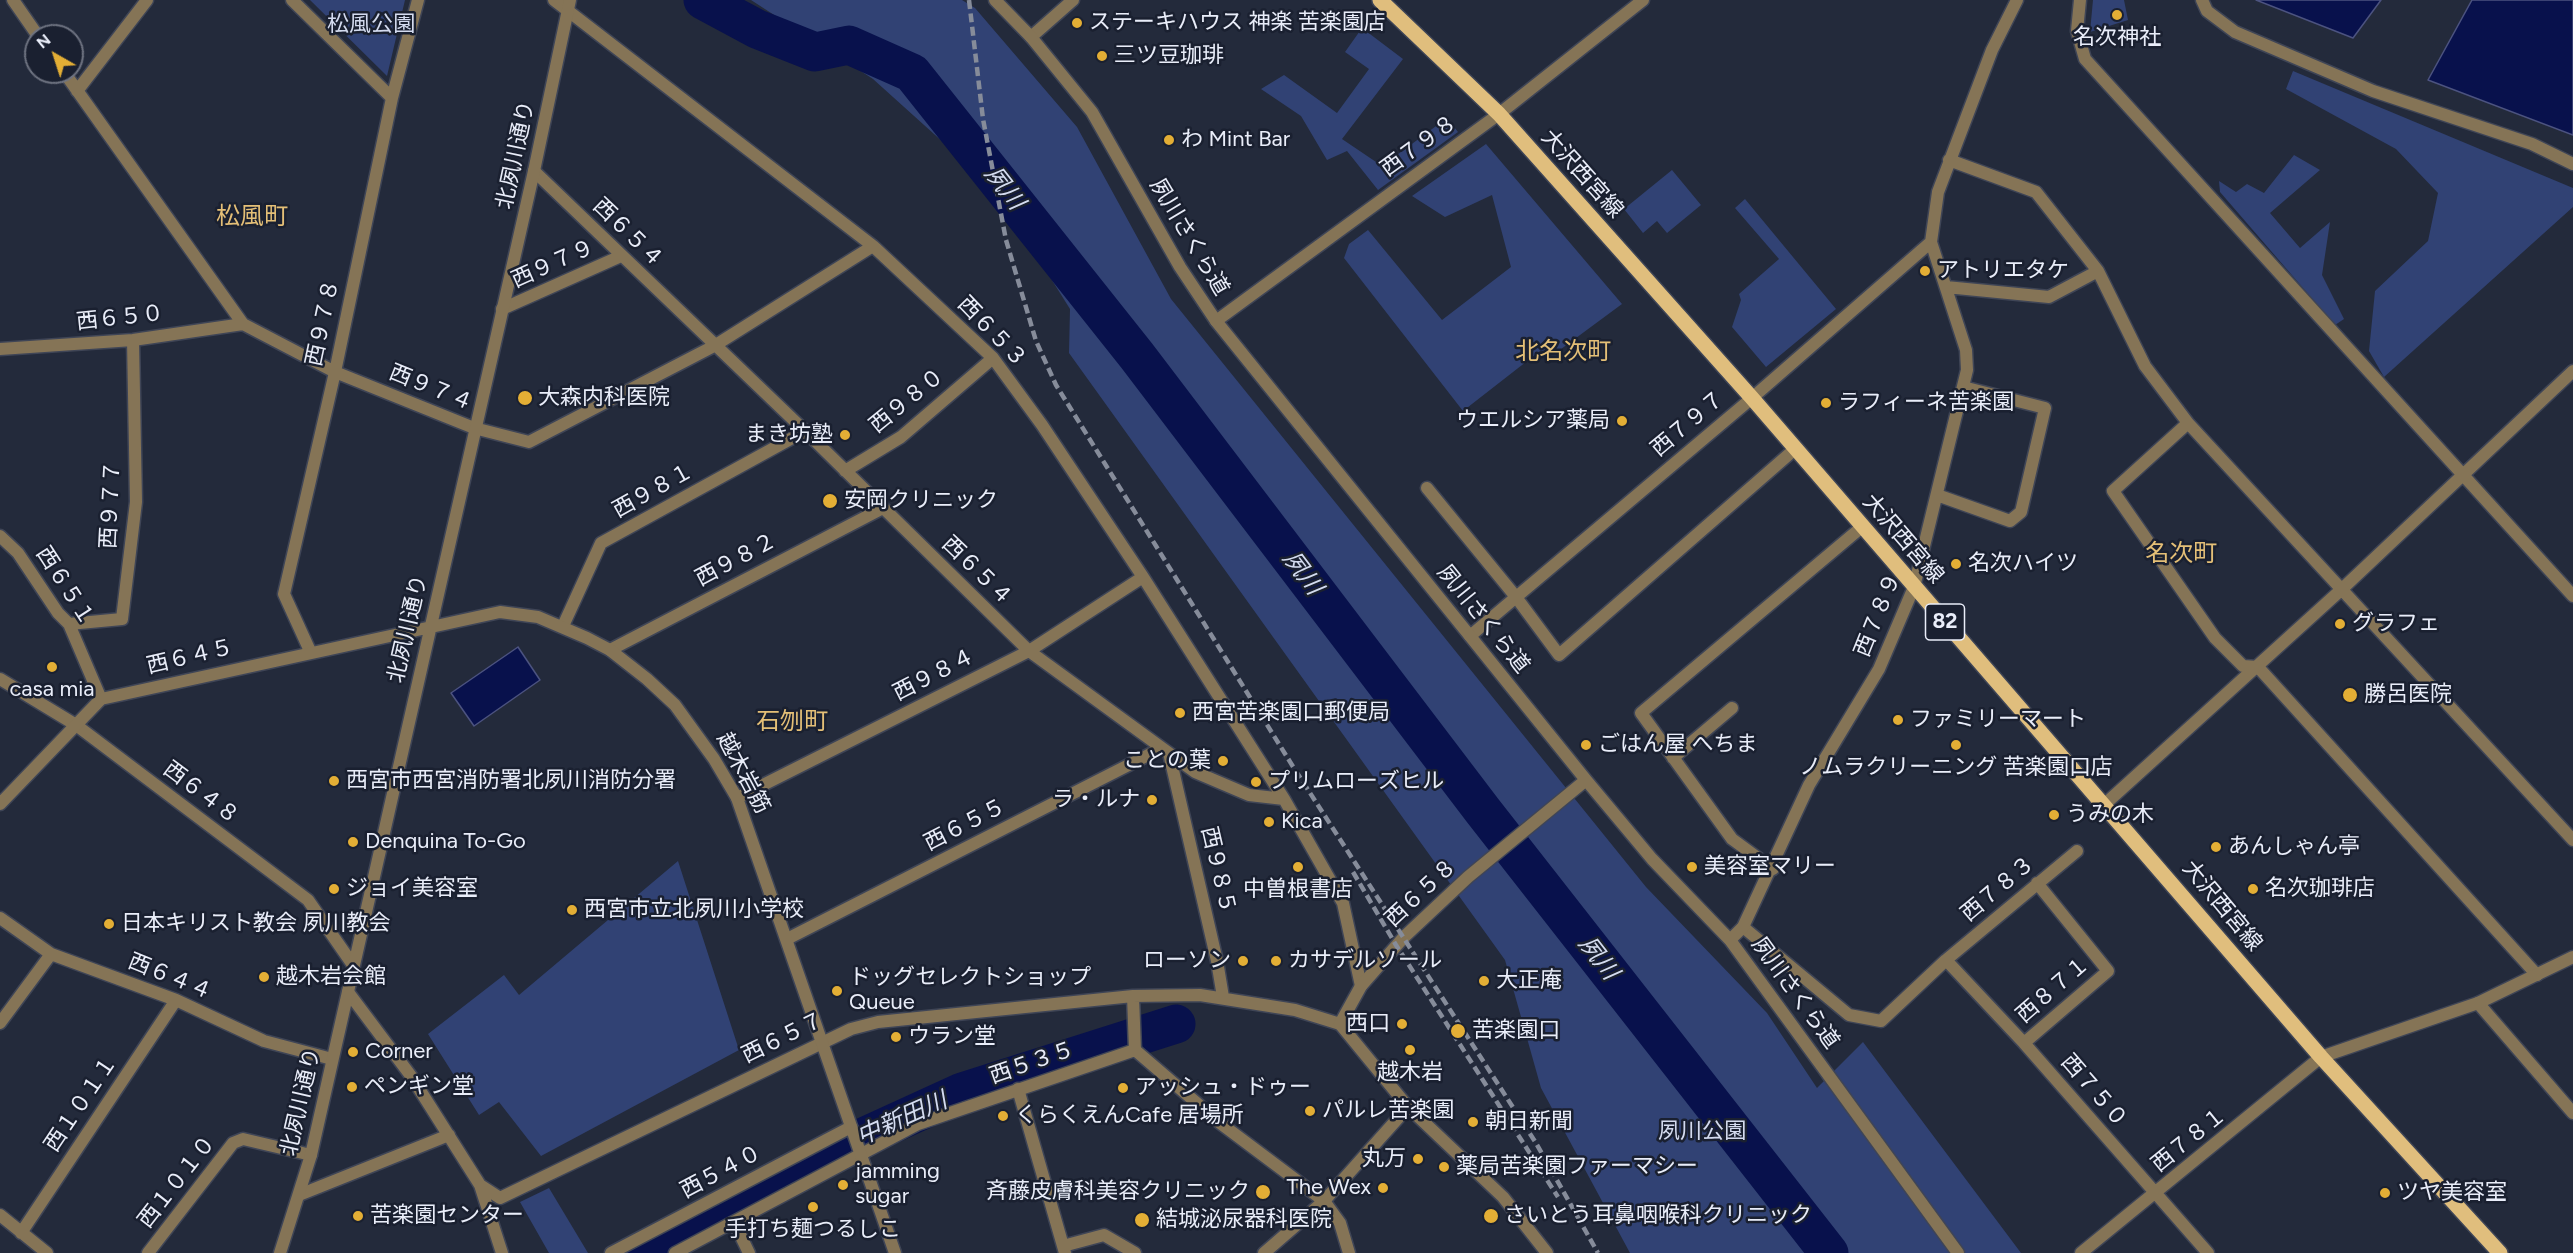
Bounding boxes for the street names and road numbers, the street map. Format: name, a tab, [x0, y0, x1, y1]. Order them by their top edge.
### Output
street label: 北夙川通り	[492, 98, 540, 212]
street label: 西７９８	[1376, 109, 1462, 183]
street label: 大沢西宮線	[1535, 124, 1629, 224]
street label: 夙川さくら道	[1144, 174, 1234, 300]
street label: 西６５４	[587, 193, 669, 273]
street label: 西９７９	[507, 234, 599, 294]
street label: 西９７８	[301, 277, 345, 369]
street label: 西６５３	[952, 291, 1032, 373]
street label: 西６５０	[75, 300, 165, 336]
street label: 西９７４	[385, 359, 477, 417]
street label: 西９８０	[864, 363, 950, 439]
street label: 西７９７	[1646, 386, 1730, 462]
street label: 西９８１	[608, 458, 698, 524]
street label: 西９７７	[96, 460, 126, 550]
street label: 大沢西宮線	[1857, 489, 1949, 589]
street label: 西９８２	[691, 528, 781, 592]
street label: 西６５４	[936, 531, 1018, 611]
street label: 西６５１	[30, 542, 100, 630]
street label: 夙川さくら道	[1431, 559, 1535, 679]
street label: 西７８９	[1849, 569, 1907, 661]
street label: 北夙川通り	[383, 572, 433, 686]
road number: 82	[1926, 604, 1964, 640]
street label: 西６４５	[144, 634, 236, 680]
street label: 西９８４	[889, 643, 979, 707]
street label: 越木岩筋	[711, 728, 775, 818]
street label: 西６４８	[158, 756, 244, 830]
street label: 西６５５	[920, 793, 1010, 857]
street label: 西９８５	[1195, 824, 1241, 916]
street label: 西７８３	[1956, 851, 2040, 927]
street label: 西６５８	[1380, 853, 1462, 933]
street label: 大沢西宮線	[2177, 855, 2267, 957]
street label: 夙川さくら道	[1746, 932, 1844, 1054]
street label: 西６４４	[124, 948, 216, 1006]
street label: 西８７１	[2011, 951, 2095, 1029]
street label: 西６５７	[738, 1007, 828, 1069]
street label: 西５３５	[986, 1036, 1078, 1090]
street label: 北夙川通り	[276, 1045, 326, 1159]
street label: 西７５０	[2055, 1049, 2133, 1133]
street label: 西１０１１	[39, 1051, 123, 1157]
street label: 西７８１	[2146, 1102, 2232, 1178]
street label: 西１０１０	[133, 1131, 221, 1233]
street label: 西５４０	[676, 1140, 766, 1204]

